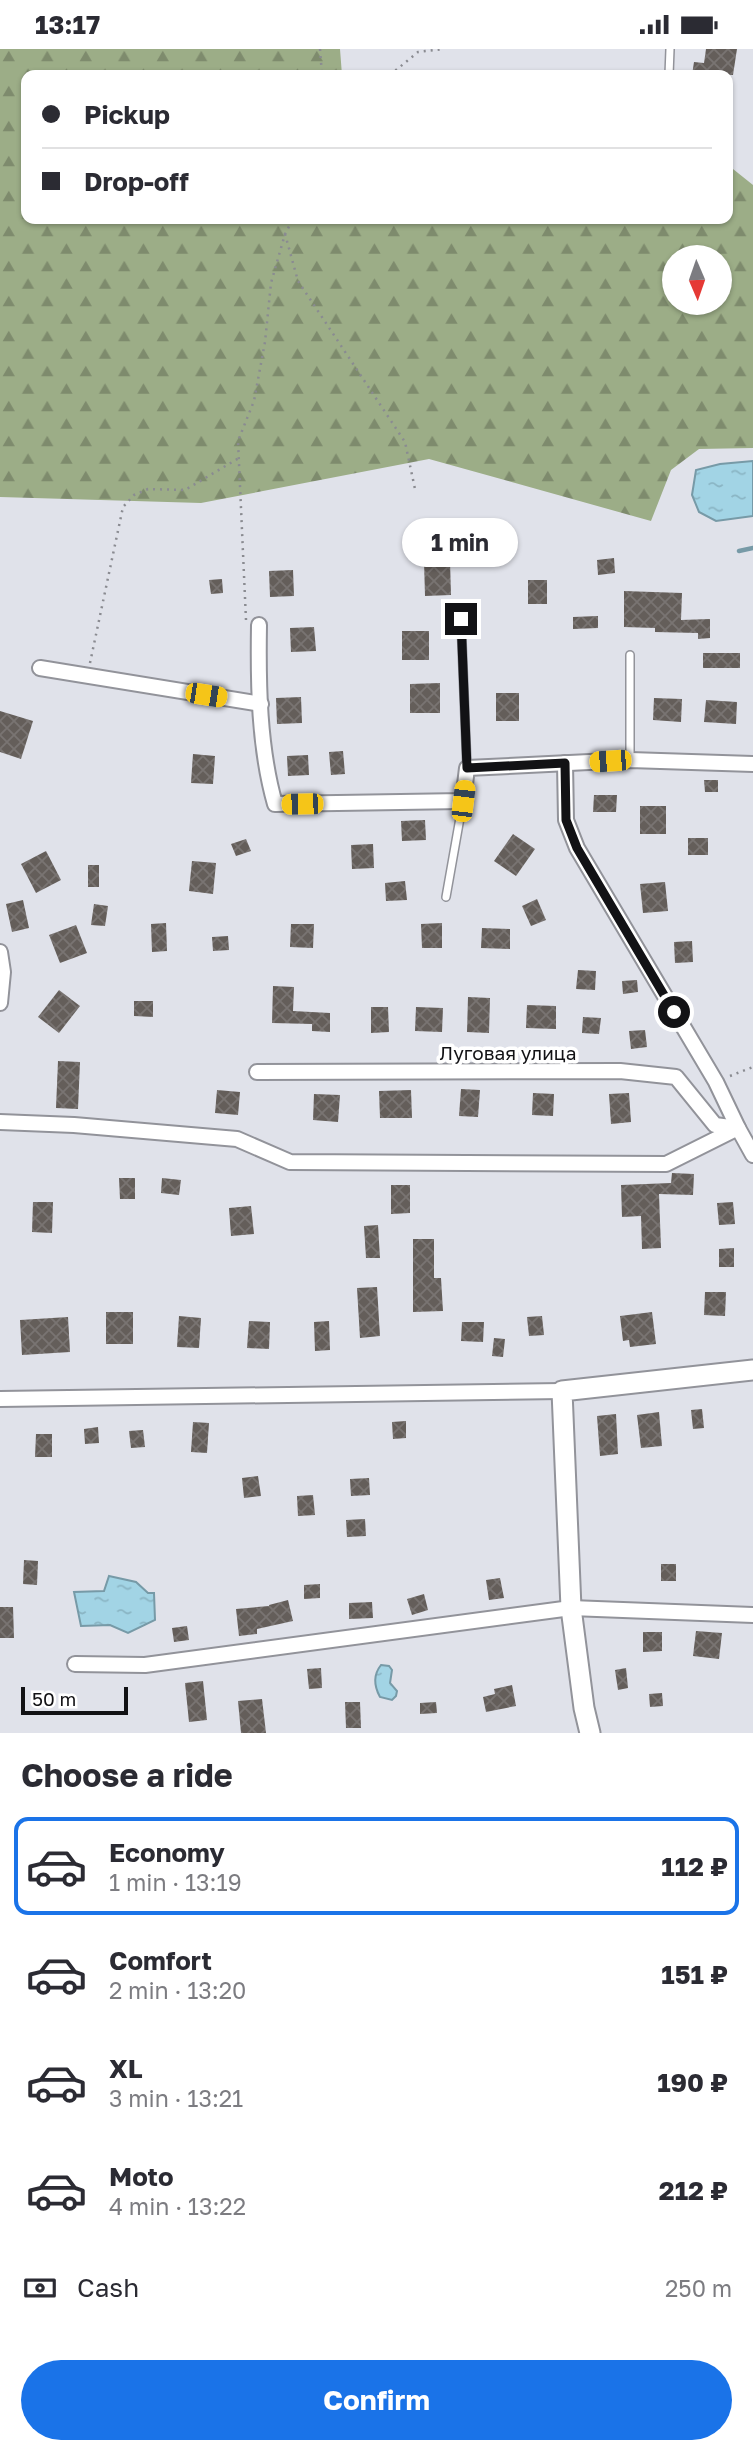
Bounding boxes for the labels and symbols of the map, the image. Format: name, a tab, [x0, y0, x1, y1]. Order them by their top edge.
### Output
north arrow	[662, 245, 732, 315]
callout: 1 min	[403, 517, 519, 567]
route end	[445, 603, 477, 635]
car	[184, 681, 229, 709]
car	[589, 749, 632, 773]
car	[451, 779, 476, 823]
car	[281, 793, 324, 815]
route start	[658, 996, 690, 1028]
street label: Луговая улица	[440, 1041, 576, 1064]
scale bar	[21, 1684, 128, 1716]

